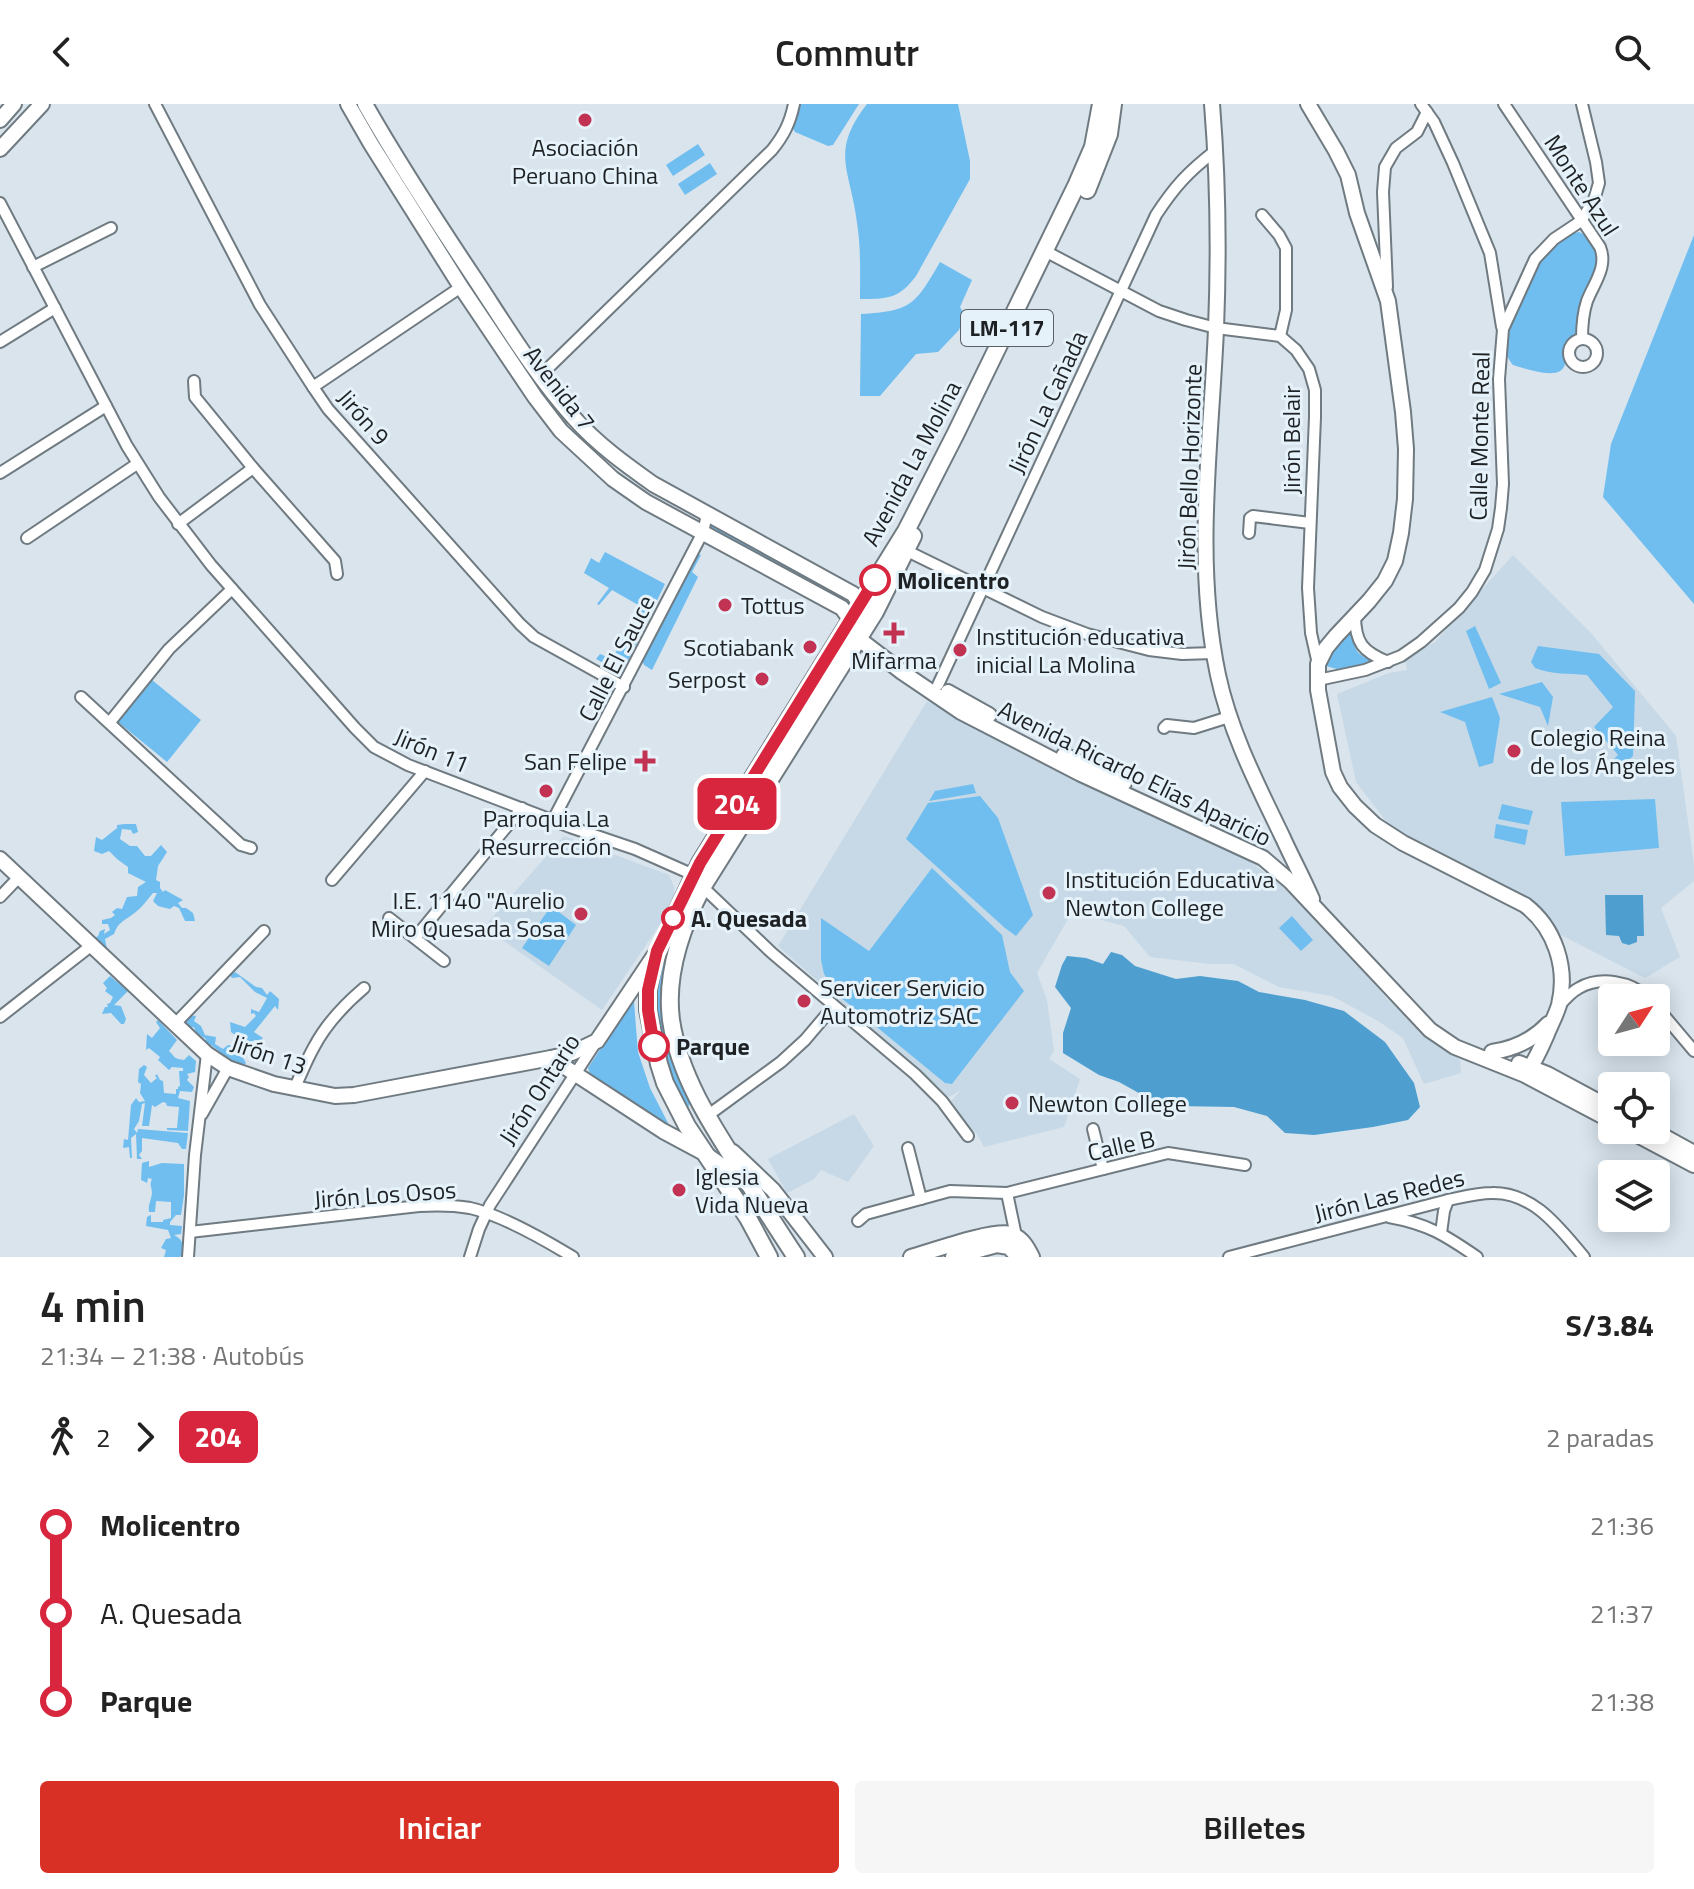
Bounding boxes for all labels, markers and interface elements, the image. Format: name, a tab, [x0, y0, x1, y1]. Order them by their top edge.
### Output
text: Commutr	[775, 25, 919, 80]
icon: back	[40, 30, 84, 74]
icon: search	[1610, 30, 1654, 74]
marker: Asociación Peruano China	[576, 111, 594, 129]
street label: Monte Azul	[1536, 127, 1628, 243]
place label: Asociación Peruano China	[512, 129, 658, 193]
road number: LM-117	[961, 310, 1053, 346]
street label: Jirón La Cañada	[998, 324, 1096, 480]
street label: Avenida 7	[515, 338, 605, 438]
street label: Calle Monte Real	[1460, 351, 1498, 521]
street label: Jirón Bello Horizonte	[1167, 363, 1211, 571]
street label: Avenida La Molina	[852, 374, 970, 552]
street label: Jirón 9	[329, 381, 399, 453]
street label: Jirón Belair	[1273, 385, 1309, 495]
place label: Molicentro	[897, 562, 1009, 598]
marker: Molicentro	[860, 565, 890, 595]
place label: Tottus	[741, 587, 805, 623]
street label: Calle El Sauce	[569, 588, 663, 728]
marker: Tottus	[716, 596, 734, 614]
place label: Institución educativa inicial La Molina	[976, 618, 1184, 682]
marker: Mifarma	[885, 624, 903, 642]
place label: Scotiabank	[683, 629, 795, 665]
marker: Scotiabank	[801, 638, 819, 656]
marker: Institución educativa inicial La Molina	[951, 641, 969, 659]
place label: Mifarma	[851, 642, 937, 678]
place label: Serpost	[668, 661, 747, 697]
marker: Serpost	[753, 670, 771, 688]
street label: Avenida Ricardo Elías Aparicio	[992, 691, 1278, 855]
street label: Jirón 11	[389, 718, 475, 782]
place label: Colegio Reina de los Ángeles	[1530, 719, 1675, 783]
marker: Colegio Reina de los Ángeles	[1505, 742, 1523, 760]
place label: San Felipe	[524, 743, 627, 779]
marker: San Felipe	[634, 750, 656, 772]
line badge: 204	[691, 778, 783, 830]
marker: Parroquia La Resurrección	[537, 782, 555, 800]
text: 204	[713, 782, 761, 825]
place label: Parroquia La Resurrección	[481, 800, 611, 864]
place label: Institución Educativa Newton College	[1065, 861, 1274, 925]
place label: I.E. 1140 "Aurelio Miro Quesada Sosa	[371, 882, 565, 946]
marker: Institución Educativa Newton College	[1040, 884, 1058, 902]
place label: A. Quesada	[691, 900, 807, 936]
marker: I.E. 1140 "Aurelio Miro Quesada Sosa	[572, 905, 590, 923]
marker: A. Quesada	[662, 907, 684, 929]
place label: Servicer Servicio Automotriz SAC	[820, 969, 985, 1033]
north arrow	[1598, 984, 1670, 1056]
map controls	[1598, 984, 1670, 1232]
marker: Servicer Servicio Automotriz SAC	[795, 992, 813, 1010]
street label: Jirón 13	[226, 1024, 312, 1084]
street label: Jirón Ontario	[489, 1026, 589, 1152]
place label: Parque	[676, 1028, 750, 1064]
marker: Parque	[639, 1031, 669, 1061]
button: locate	[1598, 1072, 1670, 1144]
place label: Newton College	[1028, 1085, 1187, 1121]
marker: Newton College	[1003, 1094, 1021, 1112]
street label: Calle B	[1084, 1120, 1158, 1170]
place label: Iglesia Vida Nueva	[695, 1158, 809, 1222]
street label: Jirón Las Redes	[1310, 1159, 1468, 1231]
button: layers	[1598, 1160, 1670, 1232]
street label: Jirón Los Osos	[313, 1171, 457, 1217]
marker: Iglesia Vida Nueva	[670, 1181, 688, 1199]
text: 4 min	[40, 1272, 146, 1339]
text: S/3.84	[1566, 1302, 1654, 1348]
text: 21:34 – 21:38 · Autobús	[40, 1336, 304, 1375]
icon: walk	[40, 1415, 84, 1459]
icon: forward	[123, 1415, 167, 1459]
text: 204	[195, 1415, 242, 1458]
text: 2	[96, 1418, 111, 1457]
text: 2 paradas	[1546, 1418, 1654, 1457]
text: Molicentro	[100, 1502, 241, 1548]
text: 21:36	[1590, 1506, 1654, 1545]
text: A. Quesada	[100, 1590, 242, 1636]
text: 21:37	[1590, 1594, 1654, 1633]
text: Parque	[100, 1678, 192, 1724]
text: 21:38	[1590, 1682, 1654, 1721]
button: Iniciar	[40, 1781, 839, 1873]
button: Billetes	[855, 1781, 1654, 1873]

